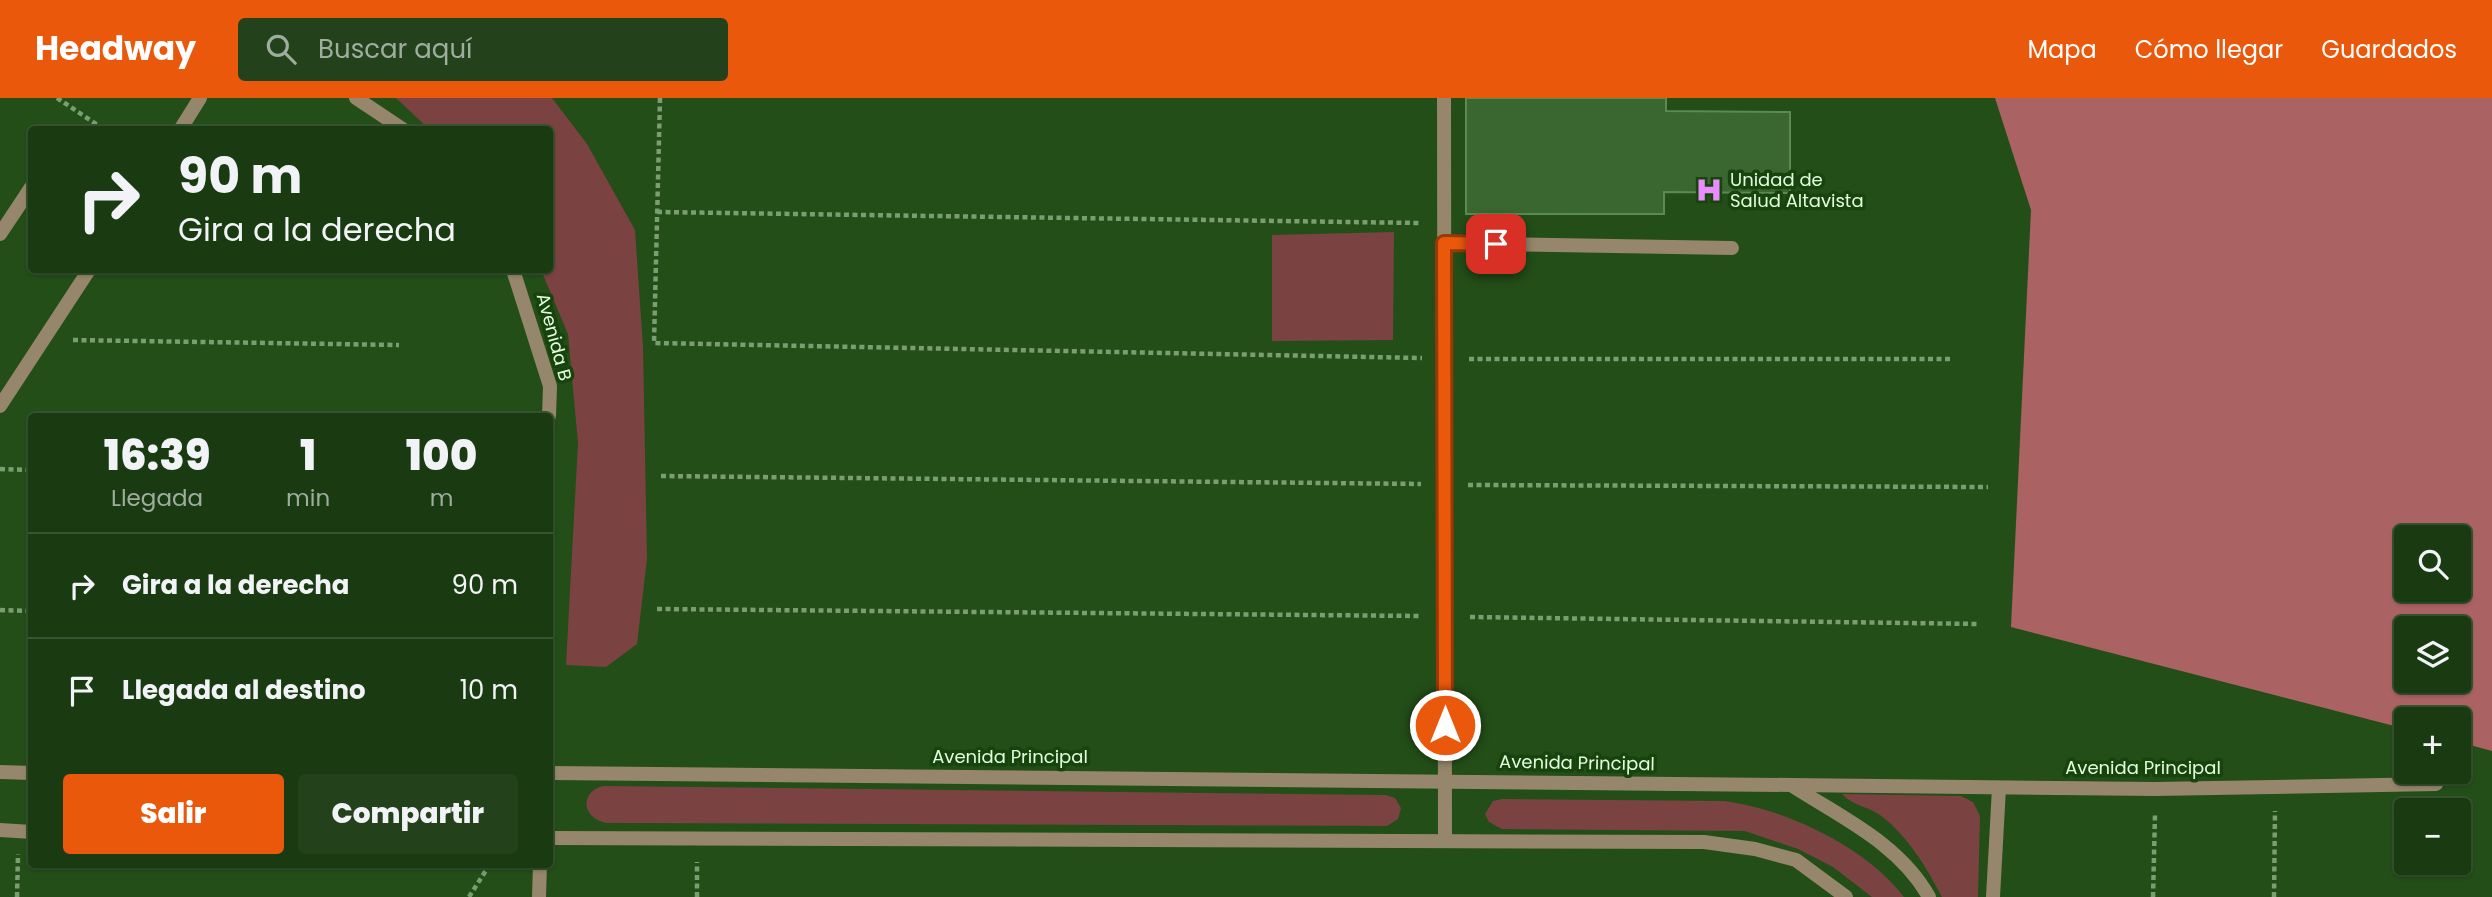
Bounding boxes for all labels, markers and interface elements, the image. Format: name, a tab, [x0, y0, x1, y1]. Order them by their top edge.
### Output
search box	[238, 18, 728, 81]
text: Headway	[35, 25, 196, 72]
icon: search	[262, 30, 300, 68]
text: Buscar aquí	[318, 31, 472, 67]
text: Mapa	[2027, 33, 2097, 66]
text: Cómo llegar	[2135, 33, 2283, 66]
text: Guardados	[2321, 33, 2457, 66]
text: 90 m	[178, 142, 302, 210]
icon: right	[63, 154, 154, 245]
place label: Unidad de Salud Altavista	[1730, 167, 1864, 213]
hospital icon: Unidad de Salud Altavista	[1694, 175, 1724, 205]
text: Gira a la derecha	[178, 207, 456, 252]
pin	[1466, 214, 1526, 274]
icon: arrive	[1477, 225, 1515, 263]
street label: Avenida B	[531, 290, 578, 383]
text: 16:39	[104, 426, 210, 485]
text: 1	[300, 426, 316, 485]
text: 100	[406, 426, 477, 485]
text: Llegada	[111, 482, 203, 514]
text: min	[286, 482, 330, 514]
text: m	[430, 482, 453, 514]
map controls	[2394, 525, 2471, 875]
button: search	[2394, 525, 2471, 602]
icon: right	[63, 567, 101, 605]
text: Gira a la derecha	[122, 567, 350, 603]
text: 90 m	[452, 567, 518, 603]
button: layers	[2394, 616, 2471, 693]
icon: arrive	[63, 672, 101, 710]
text: Llegada al destino	[122, 672, 366, 708]
text: 10 m	[460, 672, 518, 708]
position arrow	[1408, 688, 1482, 762]
button: +	[2394, 707, 2471, 784]
street label: Avenida Principal	[932, 744, 1088, 769]
street label: Avenida Principal	[1499, 749, 1655, 776]
street label: Avenida Principal	[2065, 755, 2221, 780]
button: Salir	[63, 774, 284, 854]
button: Compartir	[298, 774, 518, 854]
button: −	[2394, 798, 2471, 875]

